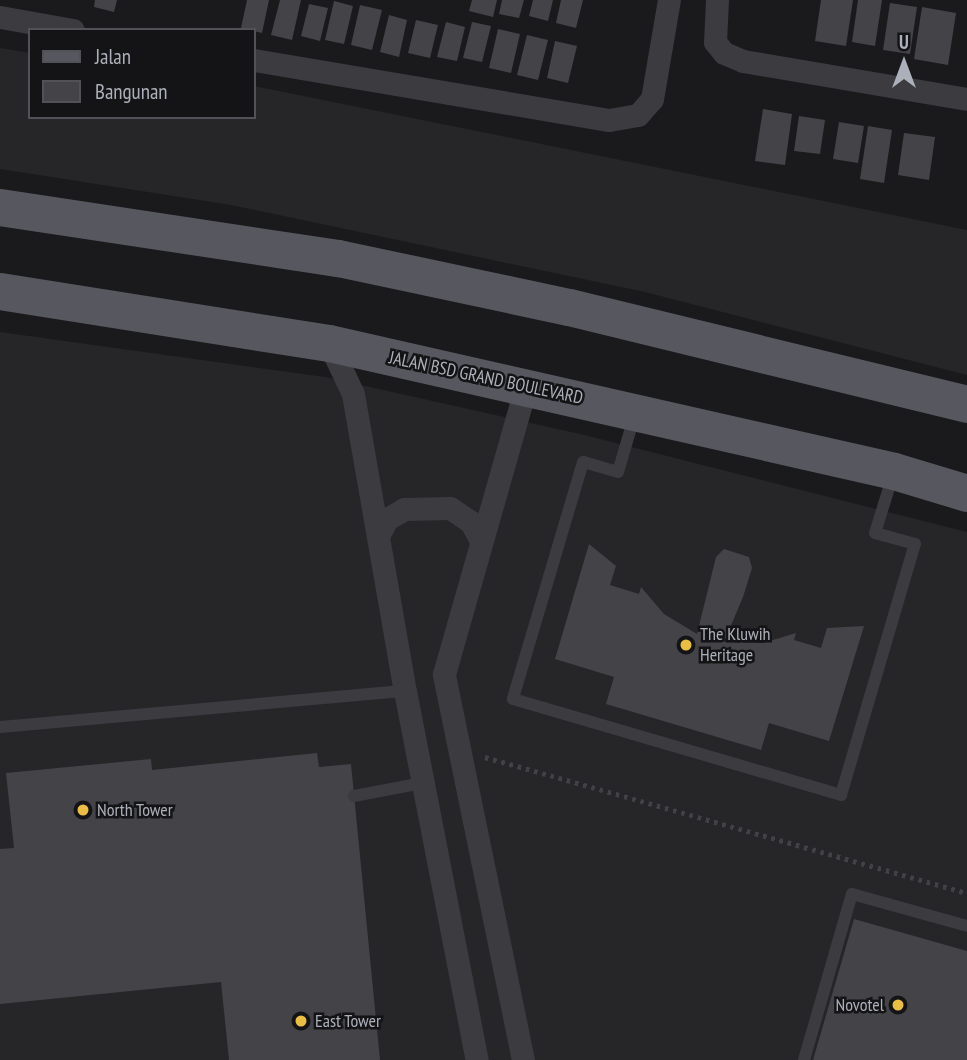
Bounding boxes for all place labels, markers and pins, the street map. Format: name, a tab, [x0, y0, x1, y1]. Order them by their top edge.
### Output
place label: The Kluwih Heritage	[700, 624, 771, 666]
marker: The Kluwih Heritage	[678, 637, 694, 653]
place label: North Tower	[97, 799, 173, 821]
marker: North Tower	[75, 802, 91, 818]
place label: Novotel	[836, 994, 884, 1016]
marker: Novotel	[890, 997, 906, 1013]
place label: East Tower	[315, 1010, 381, 1032]
marker: East Tower	[293, 1013, 309, 1029]

